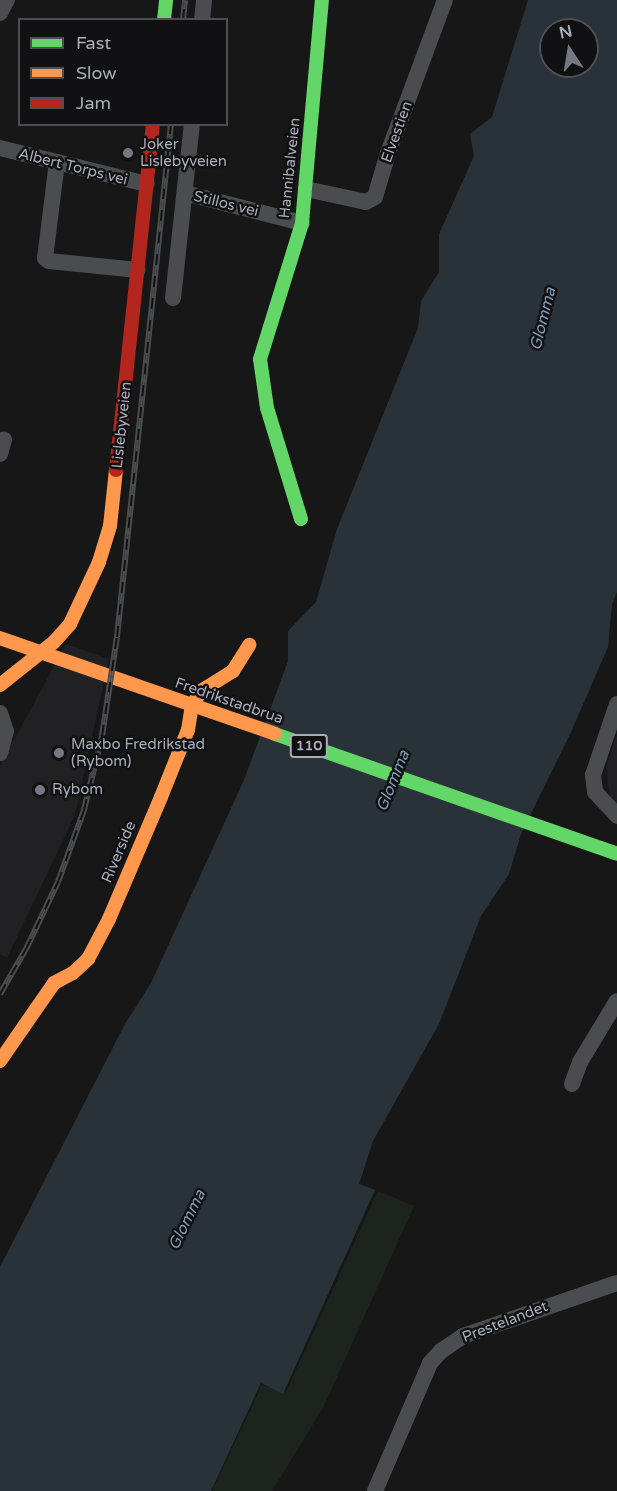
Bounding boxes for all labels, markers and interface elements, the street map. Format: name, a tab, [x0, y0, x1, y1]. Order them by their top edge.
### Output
legend	[18, 18, 228, 126]
north arrow	[539, 18, 599, 78]
text: N	[557, 21, 574, 43]
text: Fast	[76, 32, 111, 54]
text: Slow	[76, 62, 117, 84]
text: Jam	[76, 92, 111, 114]
street label: Elvestien	[378, 99, 416, 165]
street label: Hannibalveien	[276, 117, 304, 219]
place label: Joker Lislebyveien	[140, 135, 227, 170]
street label: Albert Torps vei	[17, 145, 129, 189]
marker: Joker Lislebyveien	[121, 146, 135, 160]
street label: Stillos vei	[192, 187, 260, 221]
water label: Glomma	[526, 286, 560, 352]
street label: Lislebyveien	[109, 381, 135, 469]
street label: Fredrikstadbrua	[173, 674, 285, 728]
place label: Maxbo Fredrikstad (Rybom)	[71, 735, 205, 770]
road number: 110	[290, 735, 328, 757]
marker: Maxbo Fredrikstad (Rybom)	[52, 746, 66, 760]
water label: Glomma	[372, 748, 414, 814]
place label: Rybom	[52, 781, 103, 799]
marker: Rybom	[33, 783, 47, 797]
street label: Riverside	[98, 818, 140, 886]
water label: Glomma	[164, 1187, 210, 1253]
street label: Prestelandet	[460, 1297, 550, 1347]

